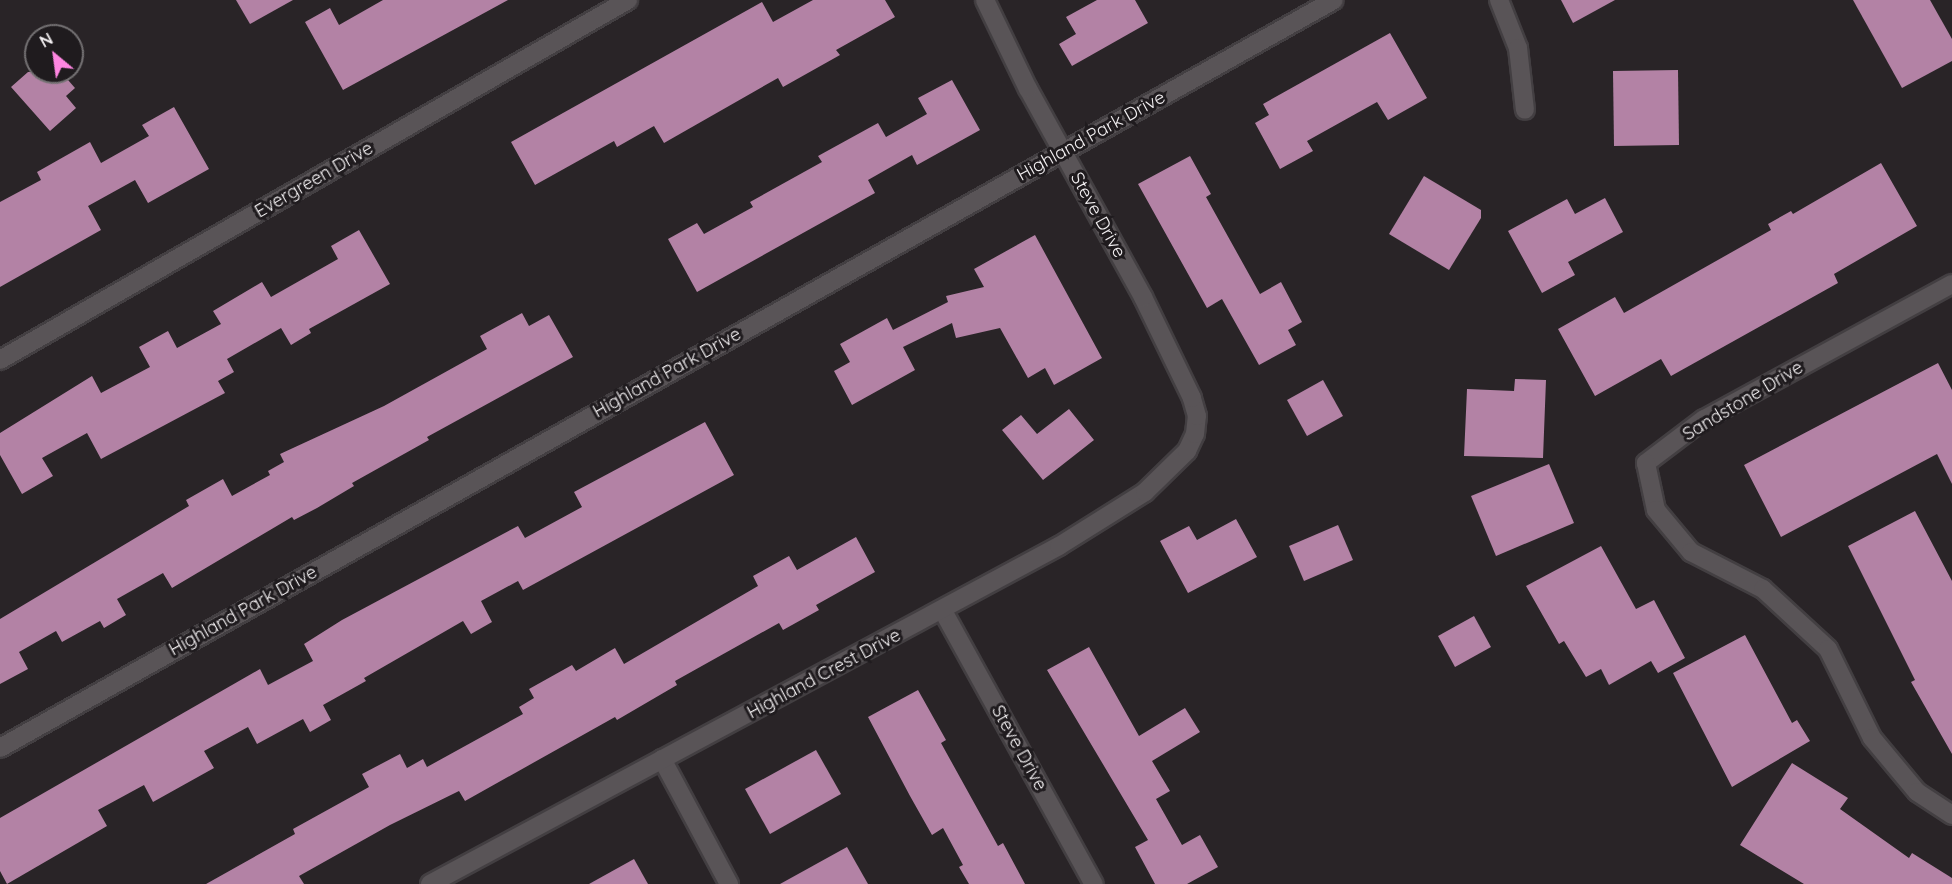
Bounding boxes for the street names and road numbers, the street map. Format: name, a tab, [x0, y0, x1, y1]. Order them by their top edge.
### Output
street label: Highland Park Drive	[1013, 86, 1169, 186]
street label: Evergreen Drive	[251, 137, 377, 223]
street label: Steve Drive	[1066, 169, 1130, 261]
street label: Highland Park Drive	[589, 323, 745, 423]
street label: Sandstone Drive	[1679, 357, 1807, 445]
street label: Highland Park Drive	[165, 561, 321, 661]
street label: Highland Crest Drive	[744, 624, 904, 724]
street label: Steve Drive	[987, 702, 1051, 794]

